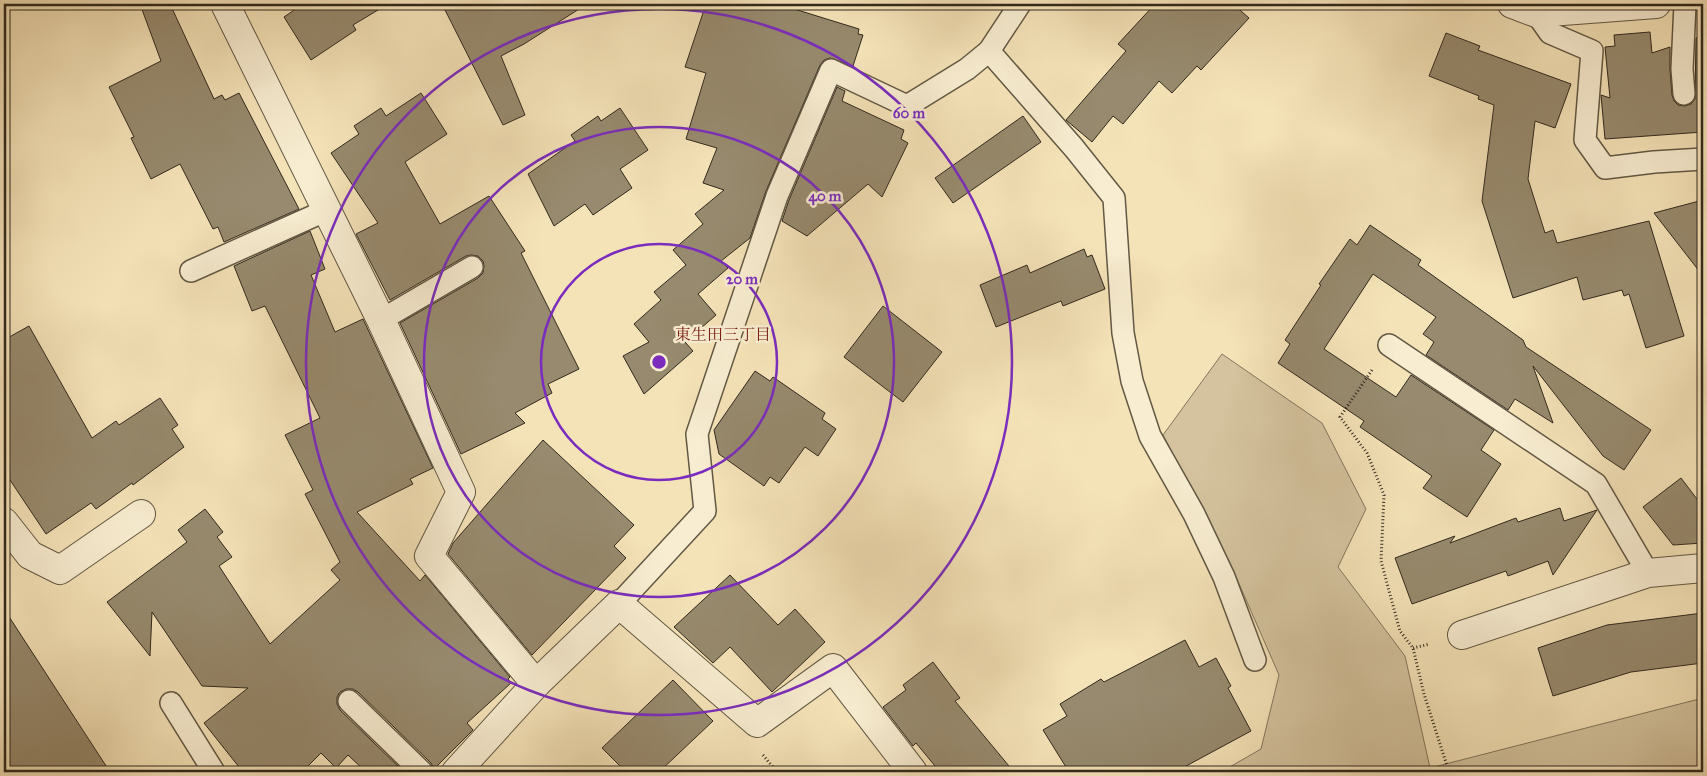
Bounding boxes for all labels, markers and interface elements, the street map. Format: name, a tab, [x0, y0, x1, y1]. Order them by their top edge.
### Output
text: 60 m	[893, 104, 926, 122]
text: 40 m	[809, 187, 842, 206]
text: 20 m	[726, 270, 758, 288]
district label: 東生田三丁目	[675, 325, 771, 344]
centre of rings	[650, 353, 668, 371]

